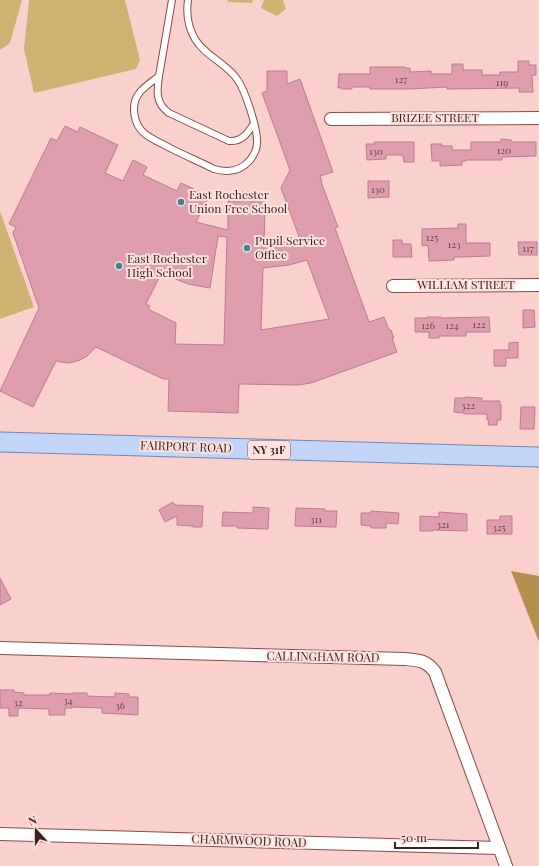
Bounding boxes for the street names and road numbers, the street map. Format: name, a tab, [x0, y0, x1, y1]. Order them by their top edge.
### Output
street label: BRIZEE STREET	[391, 109, 479, 125]
street label: WILLIAM STREET	[416, 276, 515, 292]
street label: FAIRPORT ROAD	[140, 436, 232, 456]
road number: NY 31F	[248, 441, 290, 459]
street label: CALLINGHAM ROAD	[266, 647, 380, 665]
street label: CHARMWOOD ROAD	[191, 830, 307, 850]

